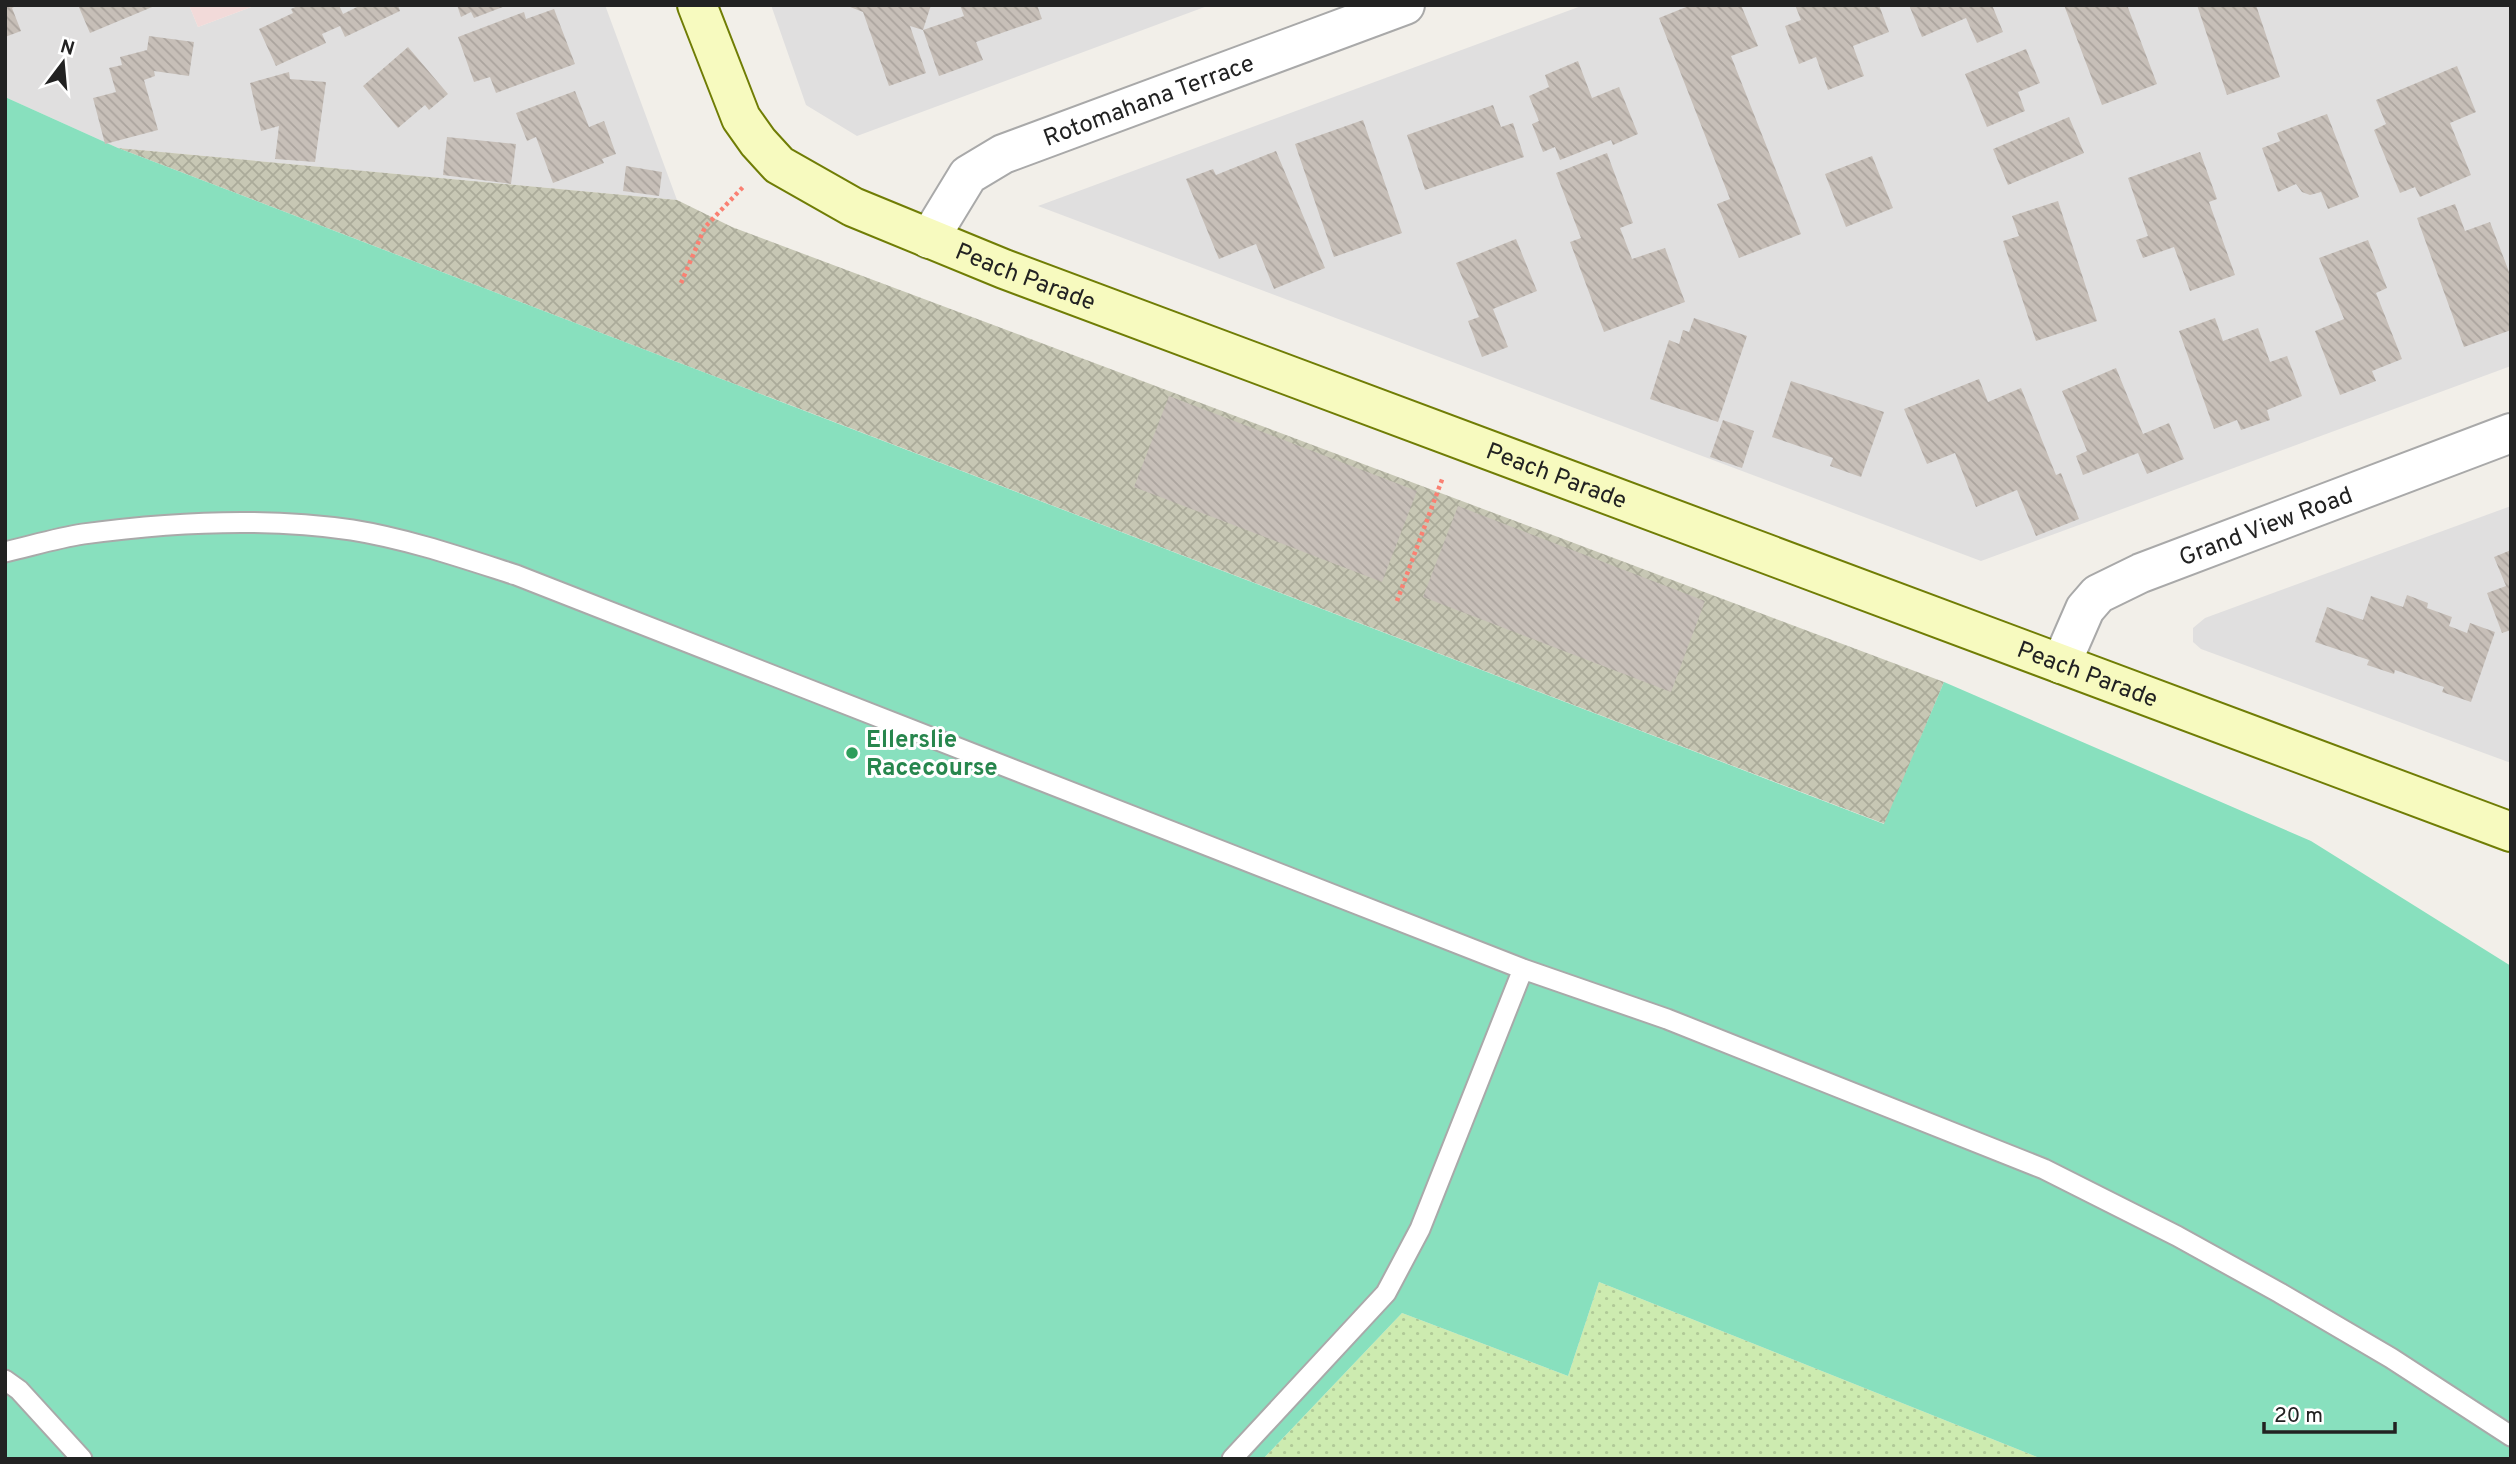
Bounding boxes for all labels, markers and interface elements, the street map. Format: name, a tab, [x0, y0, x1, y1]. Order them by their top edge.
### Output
north arrow	[28, 28, 98, 98]
text: N	[57, 35, 77, 62]
street label: Rotomahana Terrace	[1040, 49, 1259, 155]
street label: Peach Parade	[950, 238, 1099, 319]
street label: Peach Parade	[1481, 437, 1630, 517]
street label: Grand View Road	[2175, 481, 2357, 574]
street label: Peach Parade	[2012, 636, 2162, 716]
place label: Ellerslie Racecourse	[866, 726, 998, 784]
marker: Ellerslie Racecourse	[844, 745, 860, 761]
scale bar	[2264, 1390, 2395, 1434]
text: 20 m	[2274, 1403, 2323, 1430]

